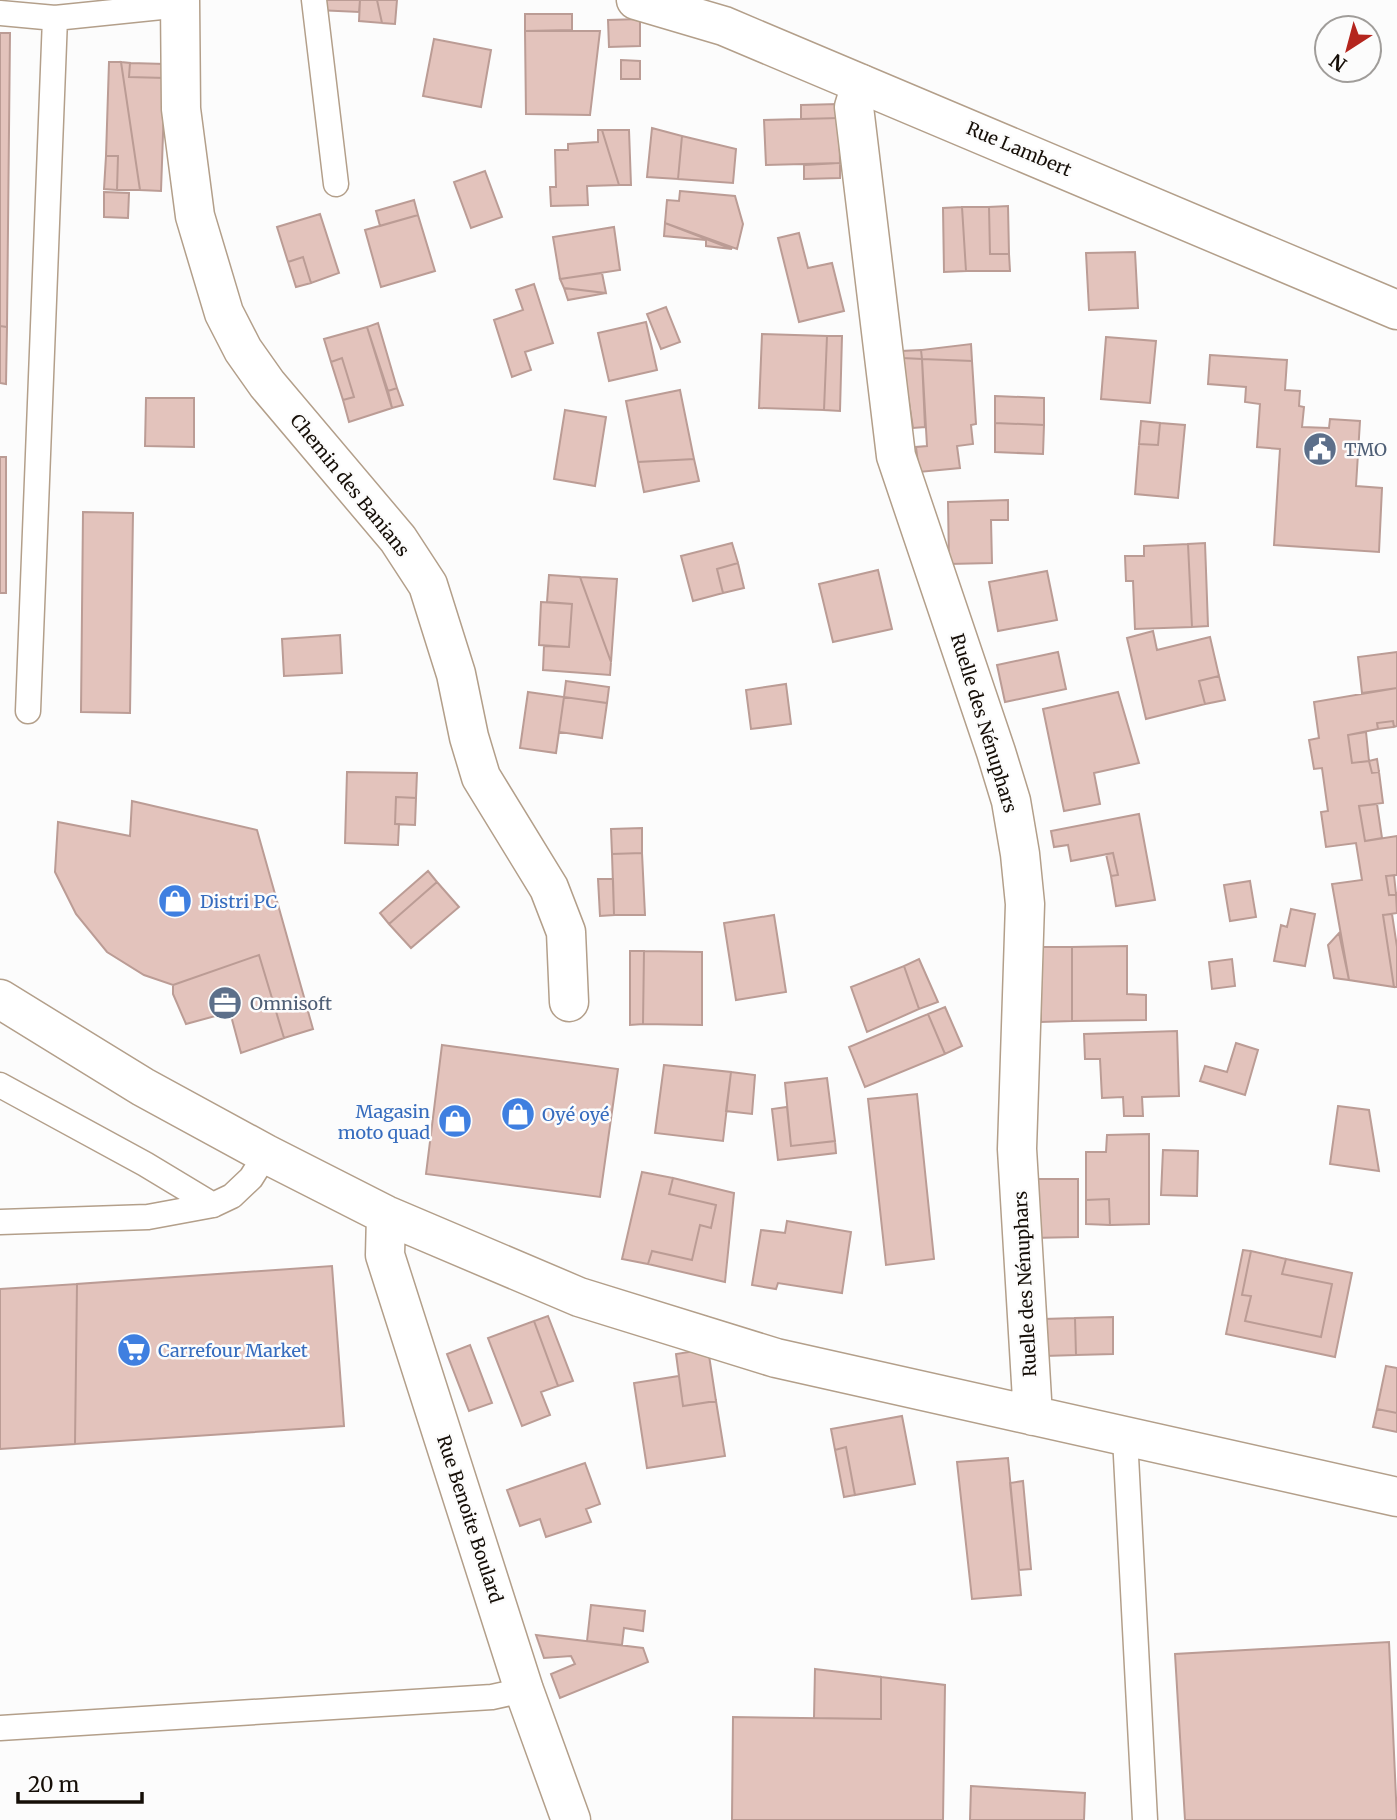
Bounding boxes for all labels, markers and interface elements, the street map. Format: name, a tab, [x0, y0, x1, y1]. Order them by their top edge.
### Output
north arrow	[1313, 14, 1383, 84]
text: N	[1325, 49, 1351, 77]
street label: Rue Lambert	[963, 117, 1075, 181]
street label: Chemin des Banians	[285, 409, 415, 561]
public building icon: TMO	[1301, 430, 1339, 468]
place label: TMO	[1344, 438, 1387, 461]
street label: Ruelle des Nénuphars	[946, 631, 1022, 816]
shop icon: Distri PC	[156, 882, 194, 920]
place label: Distri PC	[200, 890, 277, 913]
office icon: Omnisoft	[206, 984, 244, 1022]
place label: Omnisoft	[250, 992, 332, 1015]
shop icon: Oyé oyé	[499, 1095, 537, 1133]
place label: Magasin moto quad	[338, 1100, 430, 1144]
shop icon: Magasin moto quad	[436, 1102, 474, 1140]
place label: Oyé oyé	[542, 1103, 609, 1126]
street label: Ruelle des Nénuphars	[1009, 1190, 1041, 1378]
supermarket icon: Carrefour Market	[115, 1331, 153, 1369]
place label: Carrefour Market	[158, 1339, 308, 1362]
street label: Rue Benoite Boulard	[432, 1432, 508, 1606]
scale bar	[18, 1760, 142, 1804]
text: 20 m	[28, 1771, 80, 1798]

